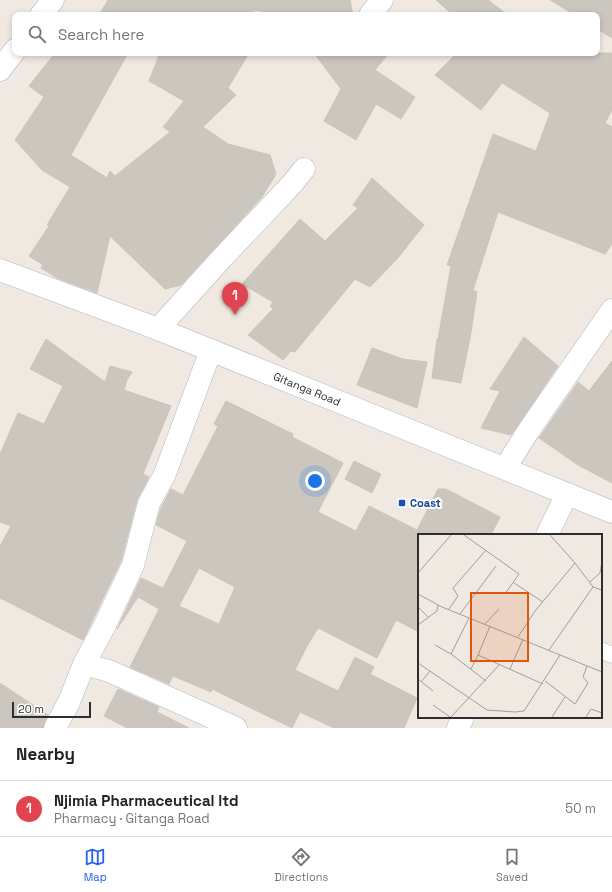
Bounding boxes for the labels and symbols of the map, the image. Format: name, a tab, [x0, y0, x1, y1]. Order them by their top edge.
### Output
pin: 1	[222, 282, 248, 315]
street label: Gitanga Road	[271, 369, 343, 409]
your location	[305, 471, 325, 491]
place label: Coast	[410, 496, 441, 510]
marker: Coast	[397, 498, 407, 508]
inset map	[418, 534, 602, 718]
scale bar	[12, 700, 91, 719]

